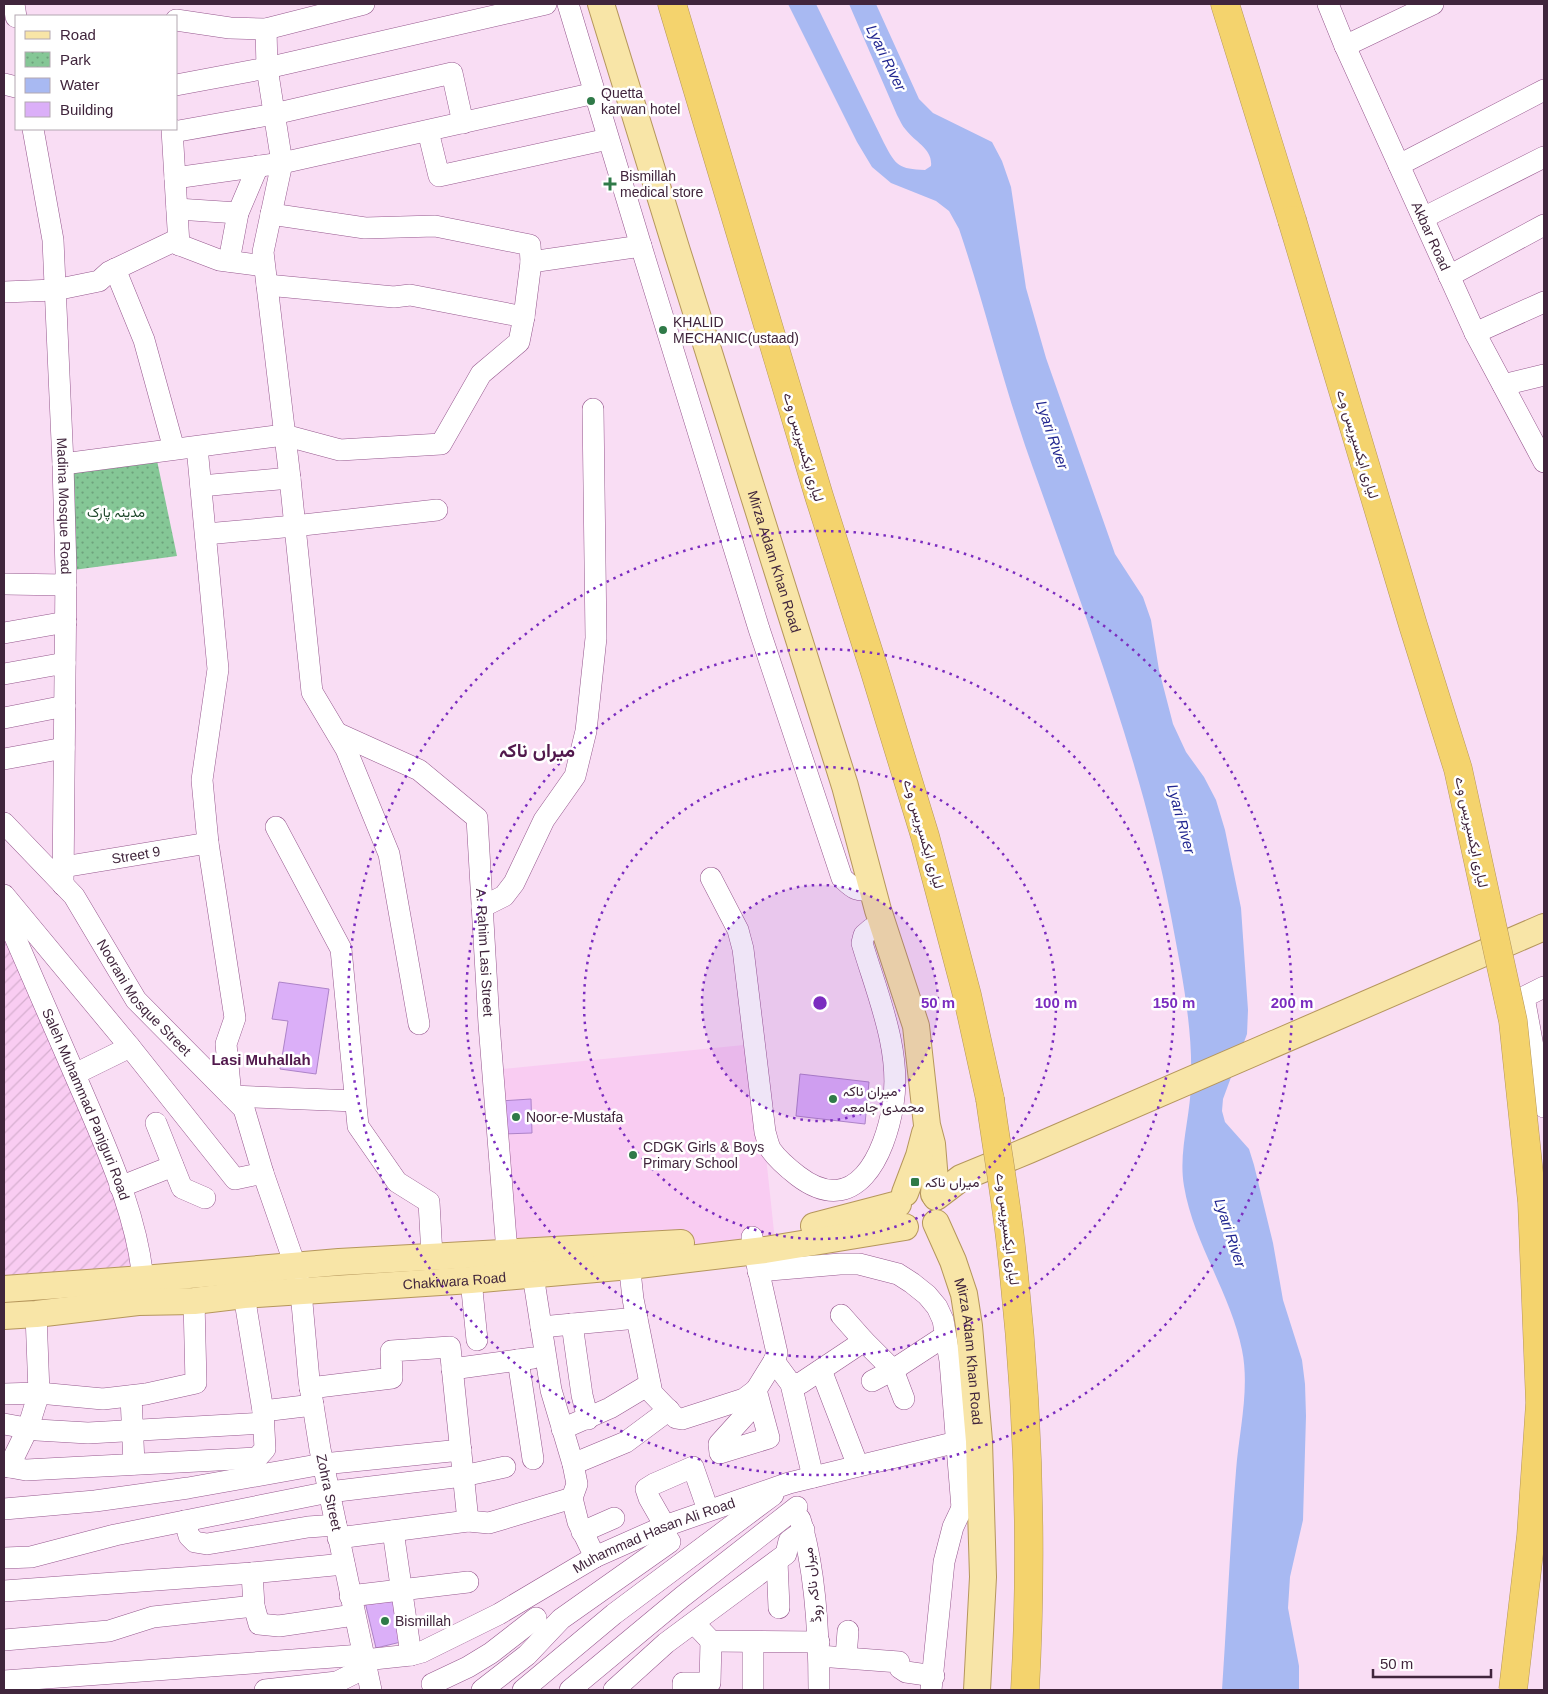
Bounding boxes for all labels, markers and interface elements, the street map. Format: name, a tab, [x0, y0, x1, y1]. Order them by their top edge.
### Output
legend	[15, 15, 178, 130]
water label: Lyari River	[863, 22, 910, 94]
text: Road	[60, 26, 96, 43]
text: Park	[60, 51, 91, 68]
text: Water	[60, 76, 99, 93]
place label: Quetta karwan hotel	[601, 85, 680, 117]
marker: Quetta karwan hotel	[585, 95, 597, 107]
text: Building	[60, 101, 113, 118]
place label: Bismillah medical store	[620, 168, 703, 200]
marker: Bismillah medical store	[604, 178, 616, 190]
street label: Akbar Road	[1409, 199, 1454, 273]
place label: KHALID MECHANIC(ustaad)	[673, 314, 799, 346]
marker: KHALID MECHANIC(ustaad)	[657, 324, 669, 336]
street label: لیاری ایکسپریس وے	[1332, 388, 1382, 501]
street label: لیاری ایکسپریس وے	[779, 390, 827, 504]
water label: Lyari River	[1033, 398, 1072, 472]
street label: Madina Mosque Road	[54, 437, 74, 575]
street label: Mirza Adam Khan Road	[745, 489, 804, 635]
park label: مدینہ پارک	[87, 504, 145, 522]
district label: میراں ناکہ	[499, 740, 575, 763]
street label: لیاری ایکسپریس وے	[1450, 775, 1492, 889]
street label: لیاری ایکسپریس وے	[899, 777, 947, 891]
water label: Lyari River	[1164, 782, 1199, 857]
street label: Street 9	[110, 843, 162, 867]
street label: A. Rahim Lasi Street	[473, 888, 497, 1017]
street label: Noorani Mosque Street	[94, 936, 194, 1059]
centre of rings	[811, 994, 829, 1012]
text: 50 m	[921, 994, 955, 1011]
text: 100 m	[1035, 994, 1077, 1011]
text: 150 m	[1153, 994, 1195, 1011]
text: 200 m	[1271, 994, 1313, 1011]
street label: Saleh Muhammad Panjguri Road	[39, 1006, 133, 1202]
district label: Lasi Muhallah	[211, 1051, 311, 1068]
place label: میران ناکہ محمدی جامعہ	[843, 1083, 924, 1116]
marker: میران ناکہ محمدی جامعہ	[827, 1093, 839, 1105]
place label: Noor-e-Mustafa	[526, 1109, 623, 1125]
marker: Noor-e-Mustafa	[510, 1111, 522, 1123]
place label: CDGK Girls & Boys Primary School	[643, 1139, 764, 1171]
marker: CDGK Girls & Boys Primary School	[627, 1149, 639, 1161]
street label: لیاری ایکسپریس وے	[991, 1172, 1023, 1286]
place label: میراں ناکہ	[925, 1174, 980, 1191]
marker: میراں ناکہ	[909, 1176, 921, 1188]
water label: Lyari River	[1211, 1196, 1250, 1270]
street label: Chakiwara Road	[402, 1269, 507, 1292]
street label: Mirza Adam Khan Road	[951, 1276, 986, 1426]
street label: Zohra Street	[313, 1453, 345, 1532]
street label: Muhammad Hasan Ali Road	[570, 1494, 737, 1576]
street label: میراں ناکہ روڈ	[799, 1546, 826, 1624]
place label: Bismillah	[395, 1613, 451, 1629]
marker: Bismillah	[379, 1615, 391, 1627]
scale bar	[1373, 1646, 1490, 1678]
text: 50 m	[1380, 1655, 1413, 1672]

